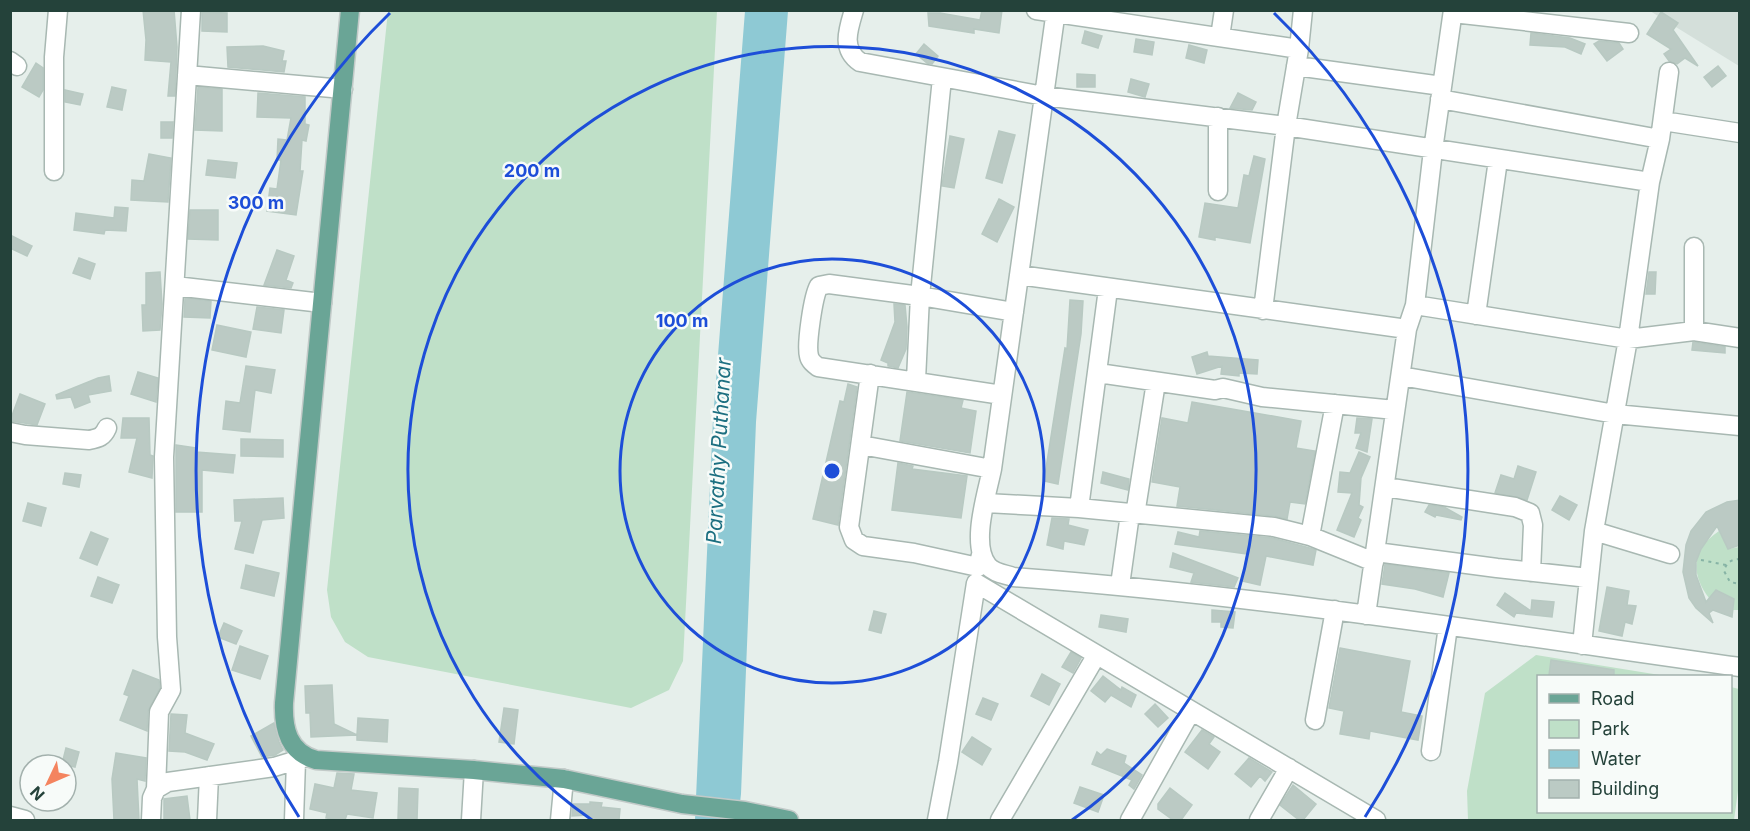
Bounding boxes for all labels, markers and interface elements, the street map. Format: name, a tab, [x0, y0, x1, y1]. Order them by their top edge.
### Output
text: 200 m	[504, 160, 560, 181]
text: 300 m	[228, 192, 284, 213]
text: 100 m	[656, 310, 708, 331]
water label: Parvathy Puthanar	[701, 356, 736, 545]
centre of rings	[822, 461, 842, 481]
legend	[1537, 675, 1732, 813]
text: Road	[1591, 688, 1634, 709]
text: Park	[1591, 718, 1630, 739]
text: Water	[1591, 748, 1641, 769]
north arrow	[18, 753, 78, 813]
text: Building	[1591, 778, 1659, 799]
text: N	[26, 782, 49, 805]

